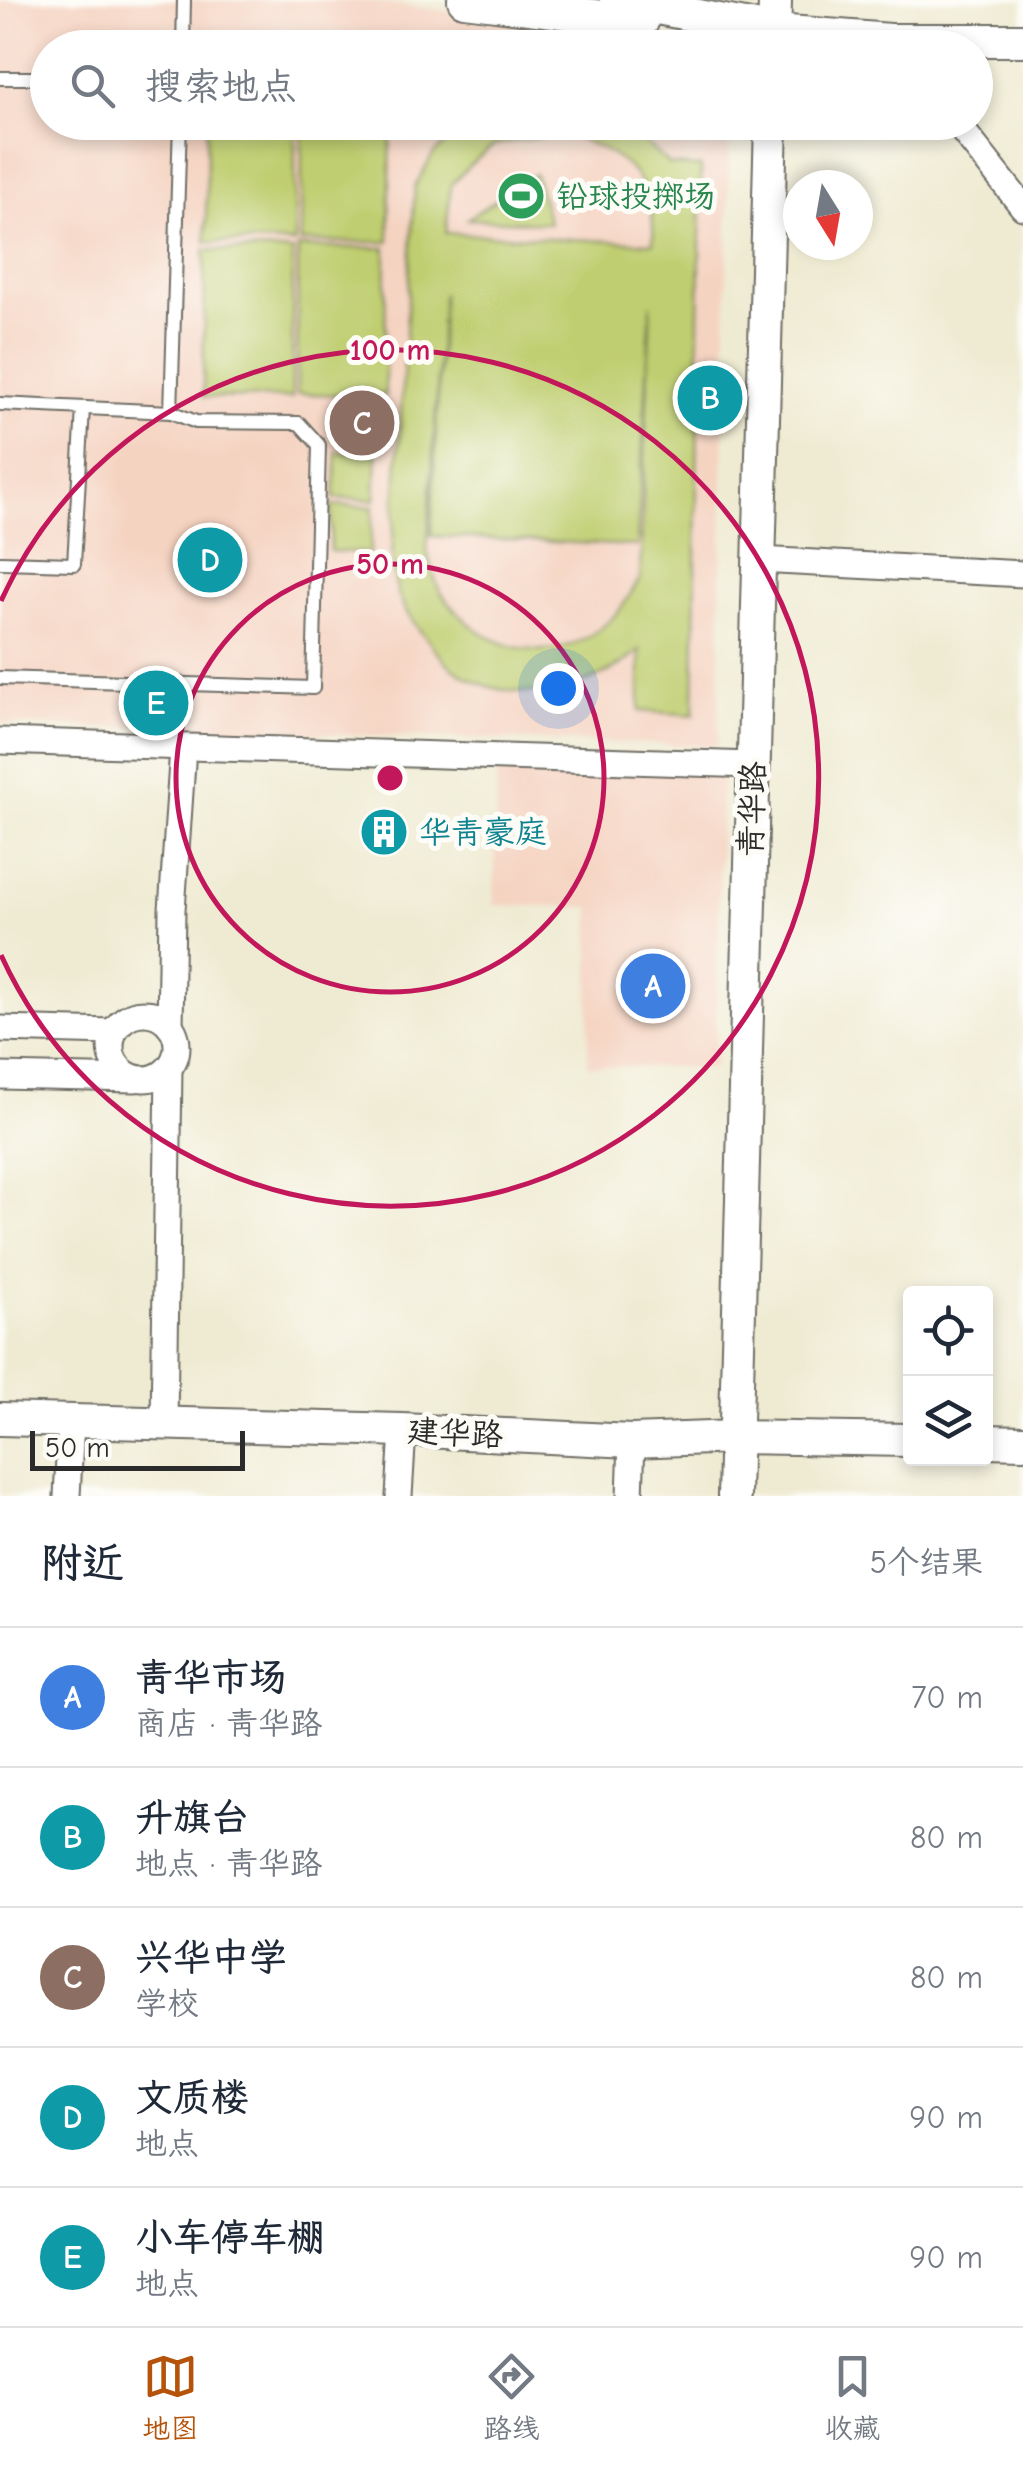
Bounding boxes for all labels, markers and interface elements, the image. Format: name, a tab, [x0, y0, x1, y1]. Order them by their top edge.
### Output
search box	[30, 30, 993, 140]
icon: search	[65, 58, 120, 113]
text: 搜索地点	[145, 65, 297, 109]
sports icon: 铅球投掷场	[495, 170, 547, 222]
north arrow	[783, 170, 873, 260]
place label: 铅球投掷场	[556, 178, 716, 215]
text: 100 m	[350, 333, 430, 368]
pin: B	[678, 360, 742, 436]
pin: C	[330, 386, 394, 460]
pin: D	[178, 522, 242, 598]
text: 50 m	[356, 547, 424, 582]
your location	[533, 663, 584, 714]
pin: E	[124, 666, 188, 740]
centre of rings	[372, 760, 408, 796]
street label: 青华路	[732, 760, 772, 858]
building icon: 华青豪庭	[358, 806, 410, 858]
place label: 华青豪庭	[419, 814, 547, 851]
pin: A	[620, 948, 686, 1024]
map controls	[903, 1286, 993, 1466]
button: locate	[903, 1286, 993, 1376]
button: layers	[903, 1376, 993, 1466]
street label: 建华路	[406, 1412, 504, 1454]
scale bar	[30, 1426, 245, 1470]
text: 50 m	[45, 1432, 110, 1464]
text: 附近	[40, 1539, 124, 1588]
text: 5个结果	[870, 1544, 983, 1581]
text: 青华市场	[135, 1656, 287, 1700]
text: A	[64, 1679, 81, 1716]
text: 70 m	[911, 1679, 983, 1716]
text: 商店 · 青华路	[135, 1705, 322, 1742]
text: 升旗台	[135, 1796, 249, 1840]
text: B	[63, 1819, 82, 1856]
text: 80 m	[910, 1819, 983, 1856]
text: 地点 · 青华路	[135, 1845, 322, 1882]
text: 兴华中学	[135, 1936, 287, 1980]
text: C	[63, 1959, 82, 1996]
text: 80 m	[910, 1959, 983, 1996]
text: 学校	[135, 1985, 199, 2022]
text: 文质楼	[135, 2076, 249, 2120]
text: D	[63, 2099, 82, 2136]
text: 90 m	[909, 2099, 983, 2136]
text: 地点	[135, 2125, 199, 2162]
text: 小车停车棚	[135, 2216, 325, 2260]
text: E	[63, 2239, 82, 2276]
text: 90 m	[909, 2239, 983, 2276]
text: 地点	[135, 2265, 199, 2302]
tab: 地图	[142, 2349, 199, 2446]
tab: 路线	[483, 2349, 540, 2446]
tab: 收藏	[824, 2349, 881, 2446]

